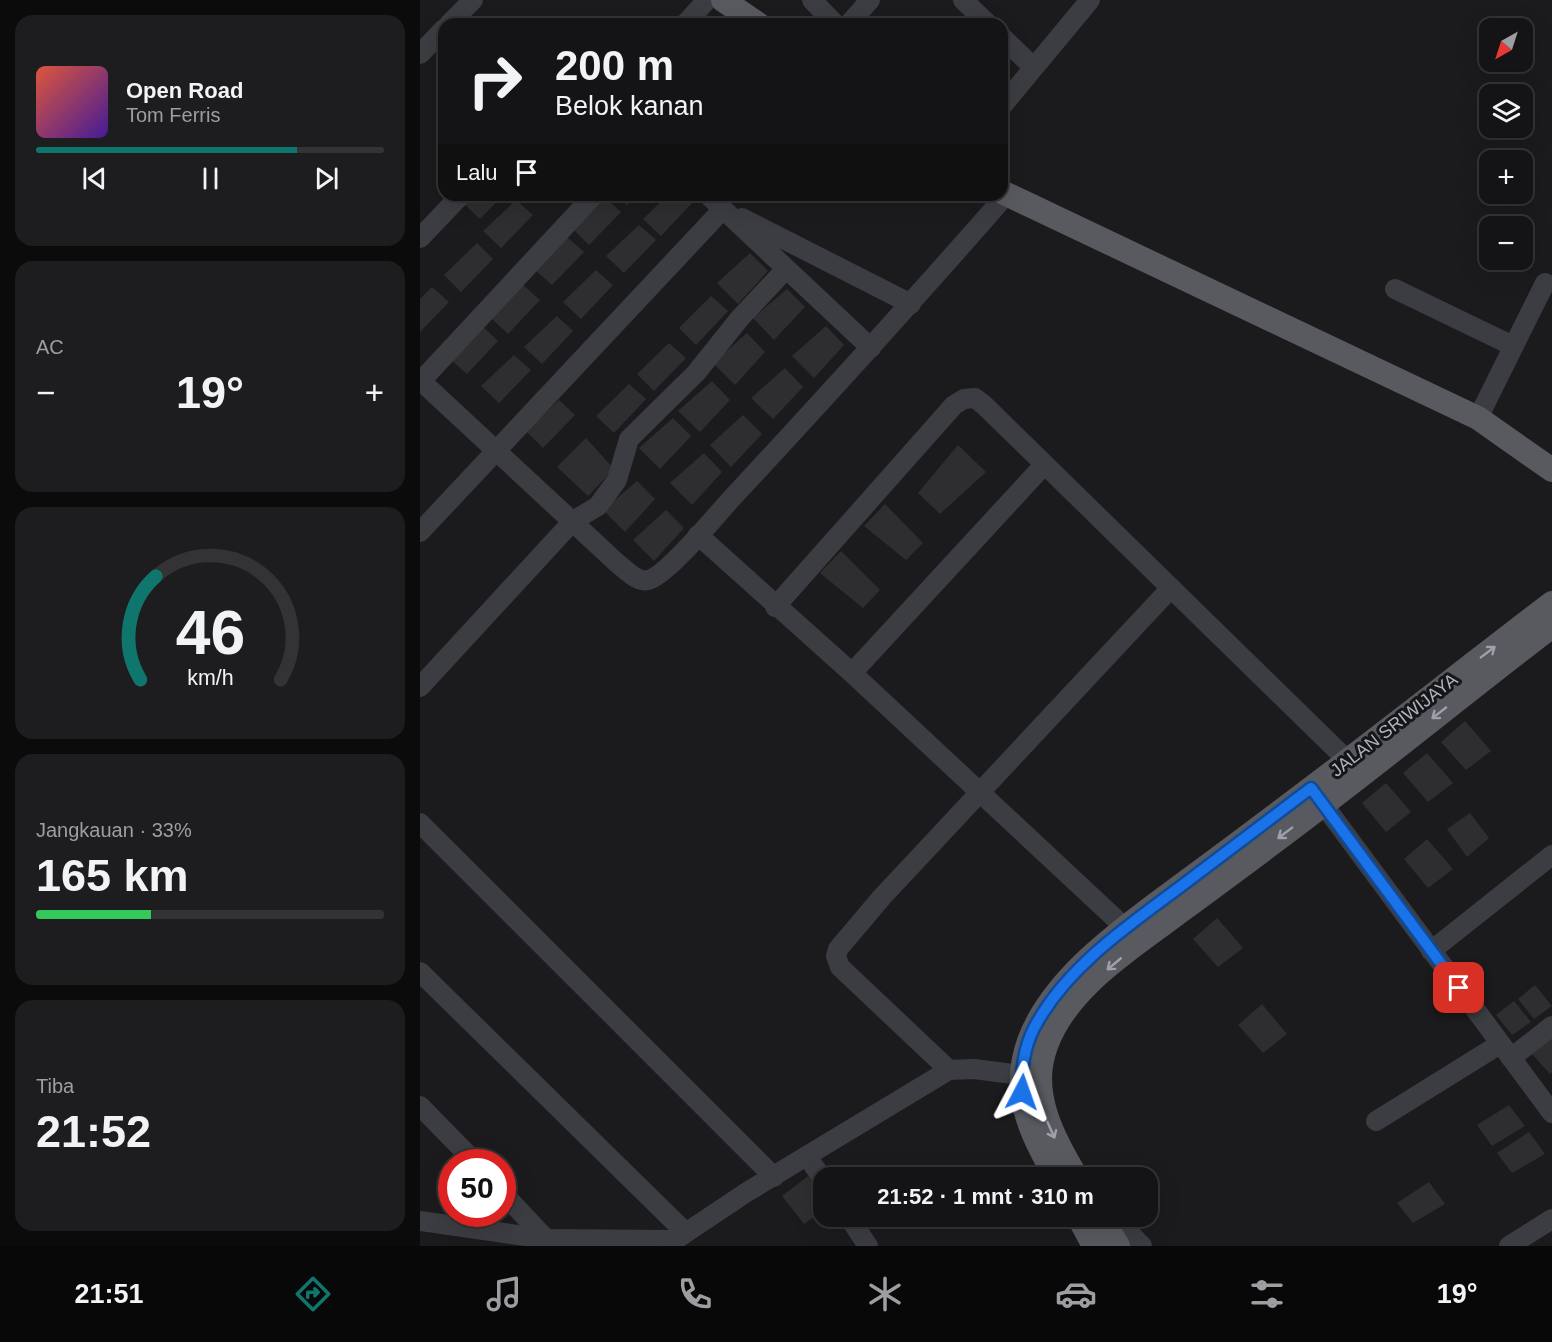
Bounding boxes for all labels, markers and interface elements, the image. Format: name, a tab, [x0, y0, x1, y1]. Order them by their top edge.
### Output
north arrow	[1479, 18, 1533, 72]
map controls	[1479, 18, 1533, 270]
icon: right	[456, 42, 534, 120]
text: 200 m	[555, 42, 674, 89]
text: Open Road	[126, 78, 243, 103]
button: layers	[1479, 84, 1533, 138]
text: Belok kanan	[555, 91, 704, 121]
text: Tom Ferris	[126, 104, 220, 126]
button: +	[1479, 150, 1533, 204]
icon: arrive	[510, 156, 543, 189]
text: Lalu	[456, 160, 498, 185]
icon: previous	[78, 162, 111, 195]
icon: pause	[194, 162, 227, 195]
icon: next	[310, 162, 343, 195]
button: −	[1479, 216, 1533, 270]
text: AC	[36, 336, 64, 358]
text: 19°	[176, 367, 244, 418]
text: −	[36, 374, 55, 411]
text: +	[365, 374, 384, 411]
text: 46	[175, 598, 245, 667]
one-way arrow	[1480, 645, 1496, 658]
text: km/h	[187, 666, 233, 690]
street label: JALAN SRIWIJAYA	[1327, 669, 1461, 781]
one-way arrow	[1432, 707, 1448, 720]
text: Jangkauan · 33%	[36, 819, 192, 841]
one-way arrow	[1278, 827, 1294, 839]
text: 165 km	[36, 850, 189, 901]
one-way arrow	[1107, 957, 1122, 971]
pin	[1433, 962, 1484, 1013]
icon: arrive	[1442, 971, 1475, 1004]
position arrow	[990, 1060, 1054, 1124]
text: Tiba	[36, 1075, 74, 1097]
text: 21:52	[36, 1106, 151, 1157]
one-way arrow	[1046, 1121, 1058, 1139]
speed limit sign: 50	[438, 1149, 516, 1227]
text: 21:52 · 1 mnt · 310 m	[877, 1184, 1094, 1209]
icon: directions	[292, 1273, 334, 1315]
icon: music	[483, 1273, 525, 1315]
icon: phone	[674, 1273, 716, 1315]
icon: climate	[864, 1273, 906, 1315]
icon: car	[1055, 1273, 1097, 1315]
icon: filters	[1246, 1273, 1288, 1315]
text: 21:51	[74, 1279, 143, 1309]
text: 19°	[1437, 1279, 1478, 1309]

